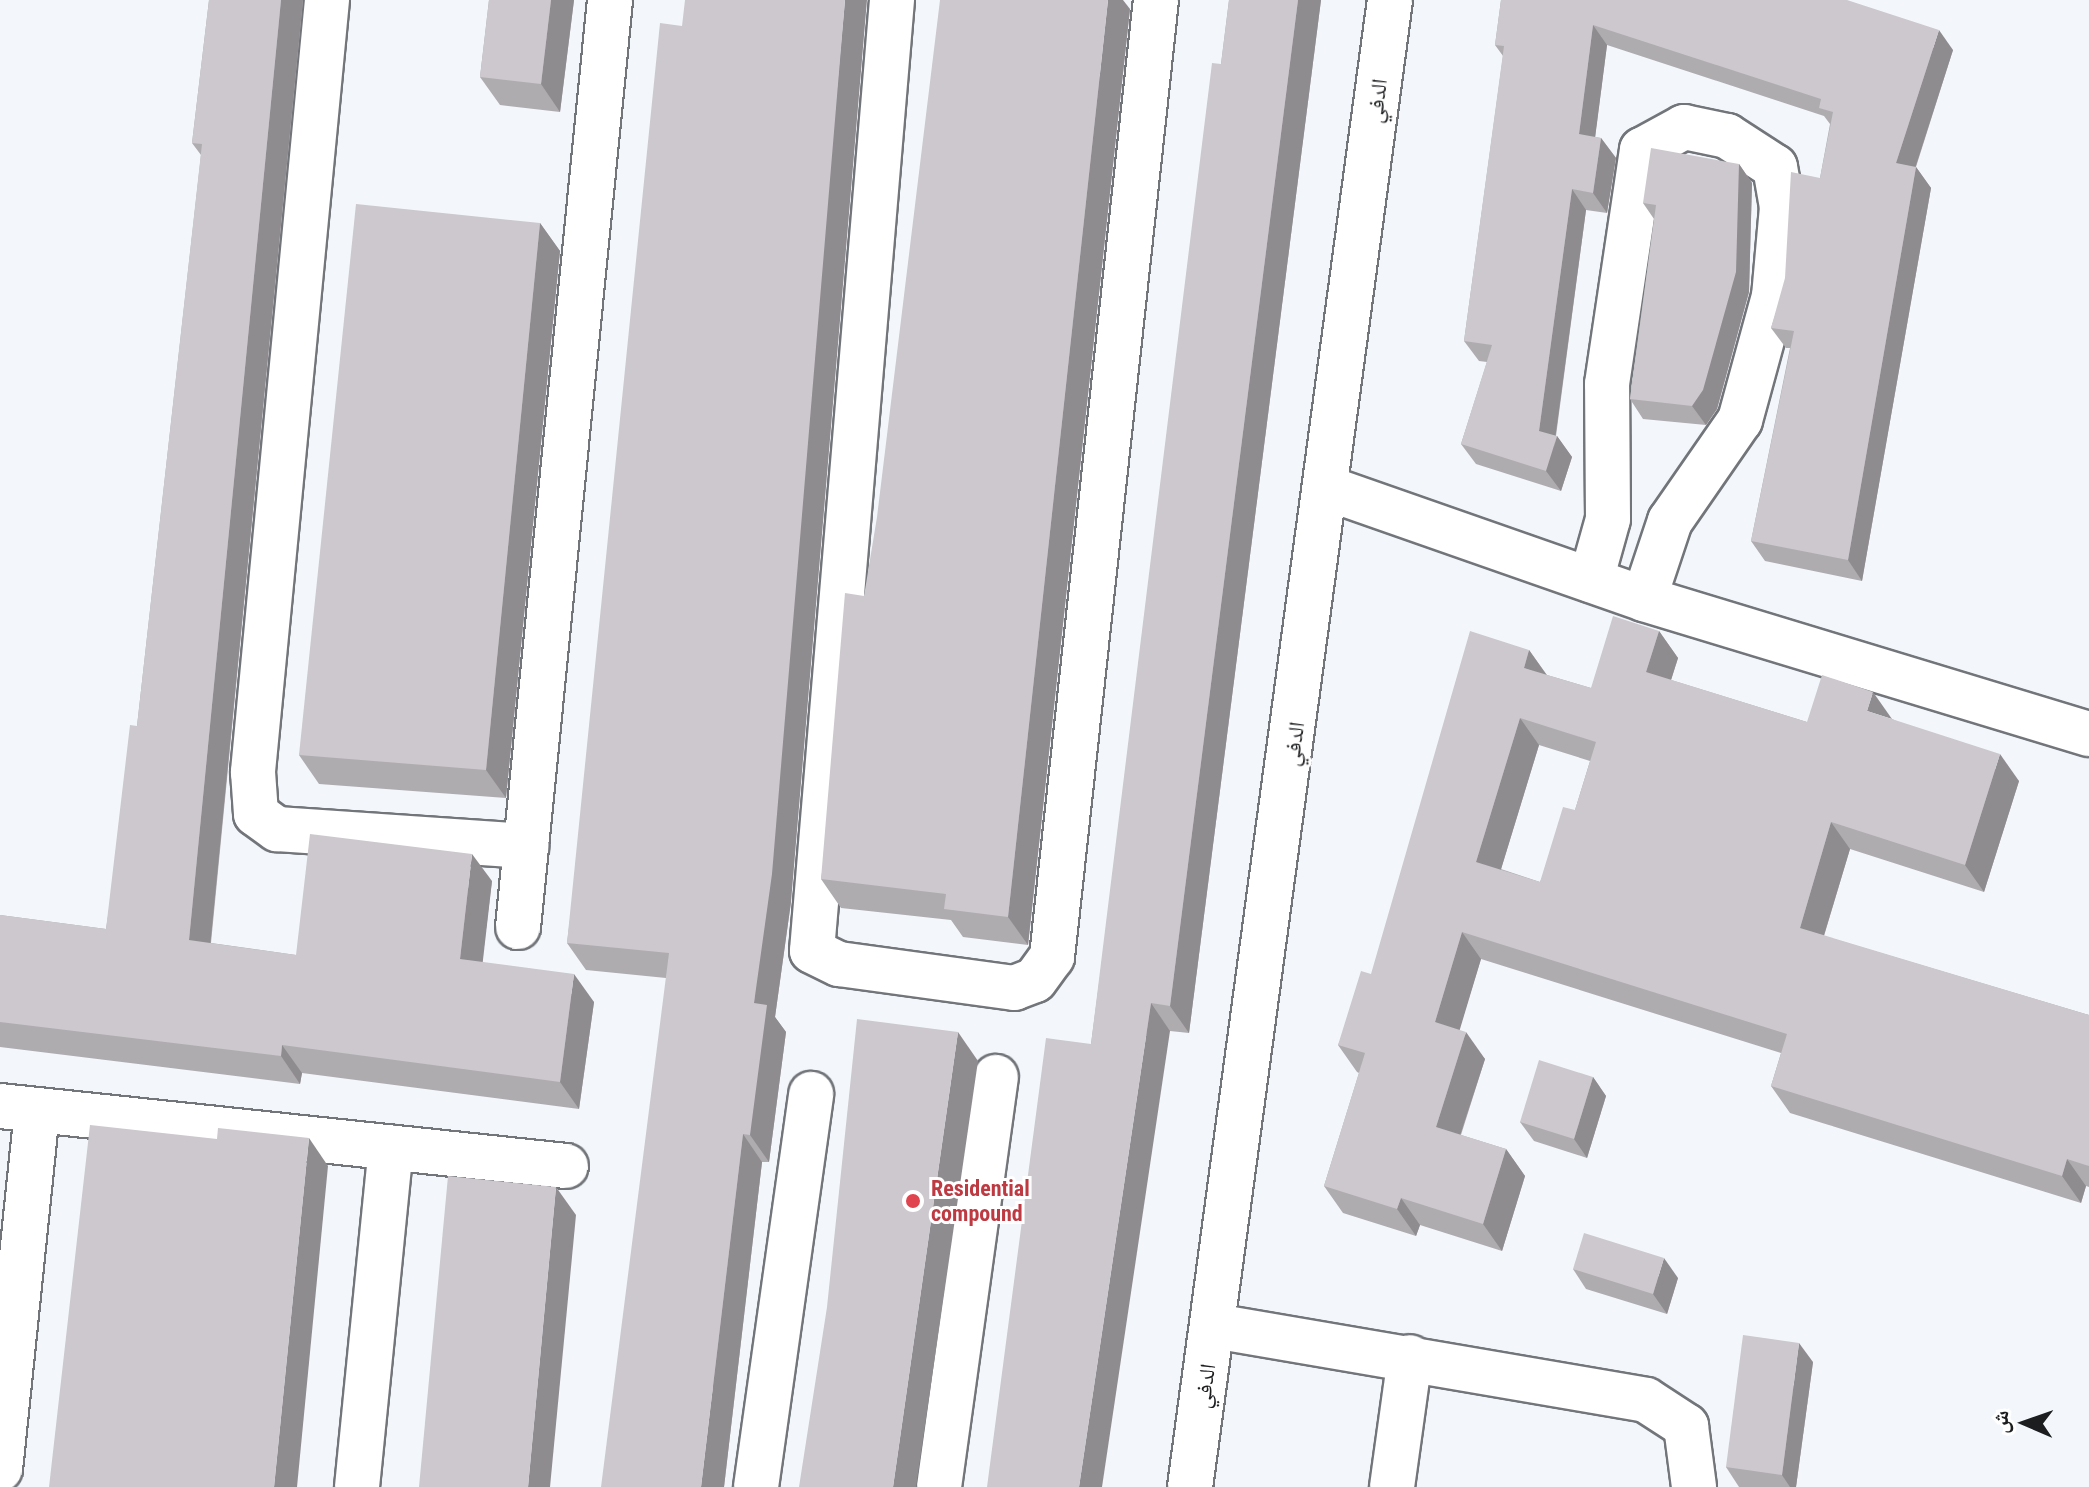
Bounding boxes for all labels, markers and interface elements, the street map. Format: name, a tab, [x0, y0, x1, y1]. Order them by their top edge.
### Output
street label: الدفي	[1361, 77, 1393, 125]
street label: الدفي	[1278, 720, 1310, 768]
place label: Residential compound	[931, 1175, 1030, 1226]
marker: Residential compound	[902, 1190, 924, 1212]
street label: الدفي	[1189, 1362, 1221, 1410]
north arrow	[1985, 1383, 2065, 1463]
text: ش	[1988, 1410, 2013, 1434]

